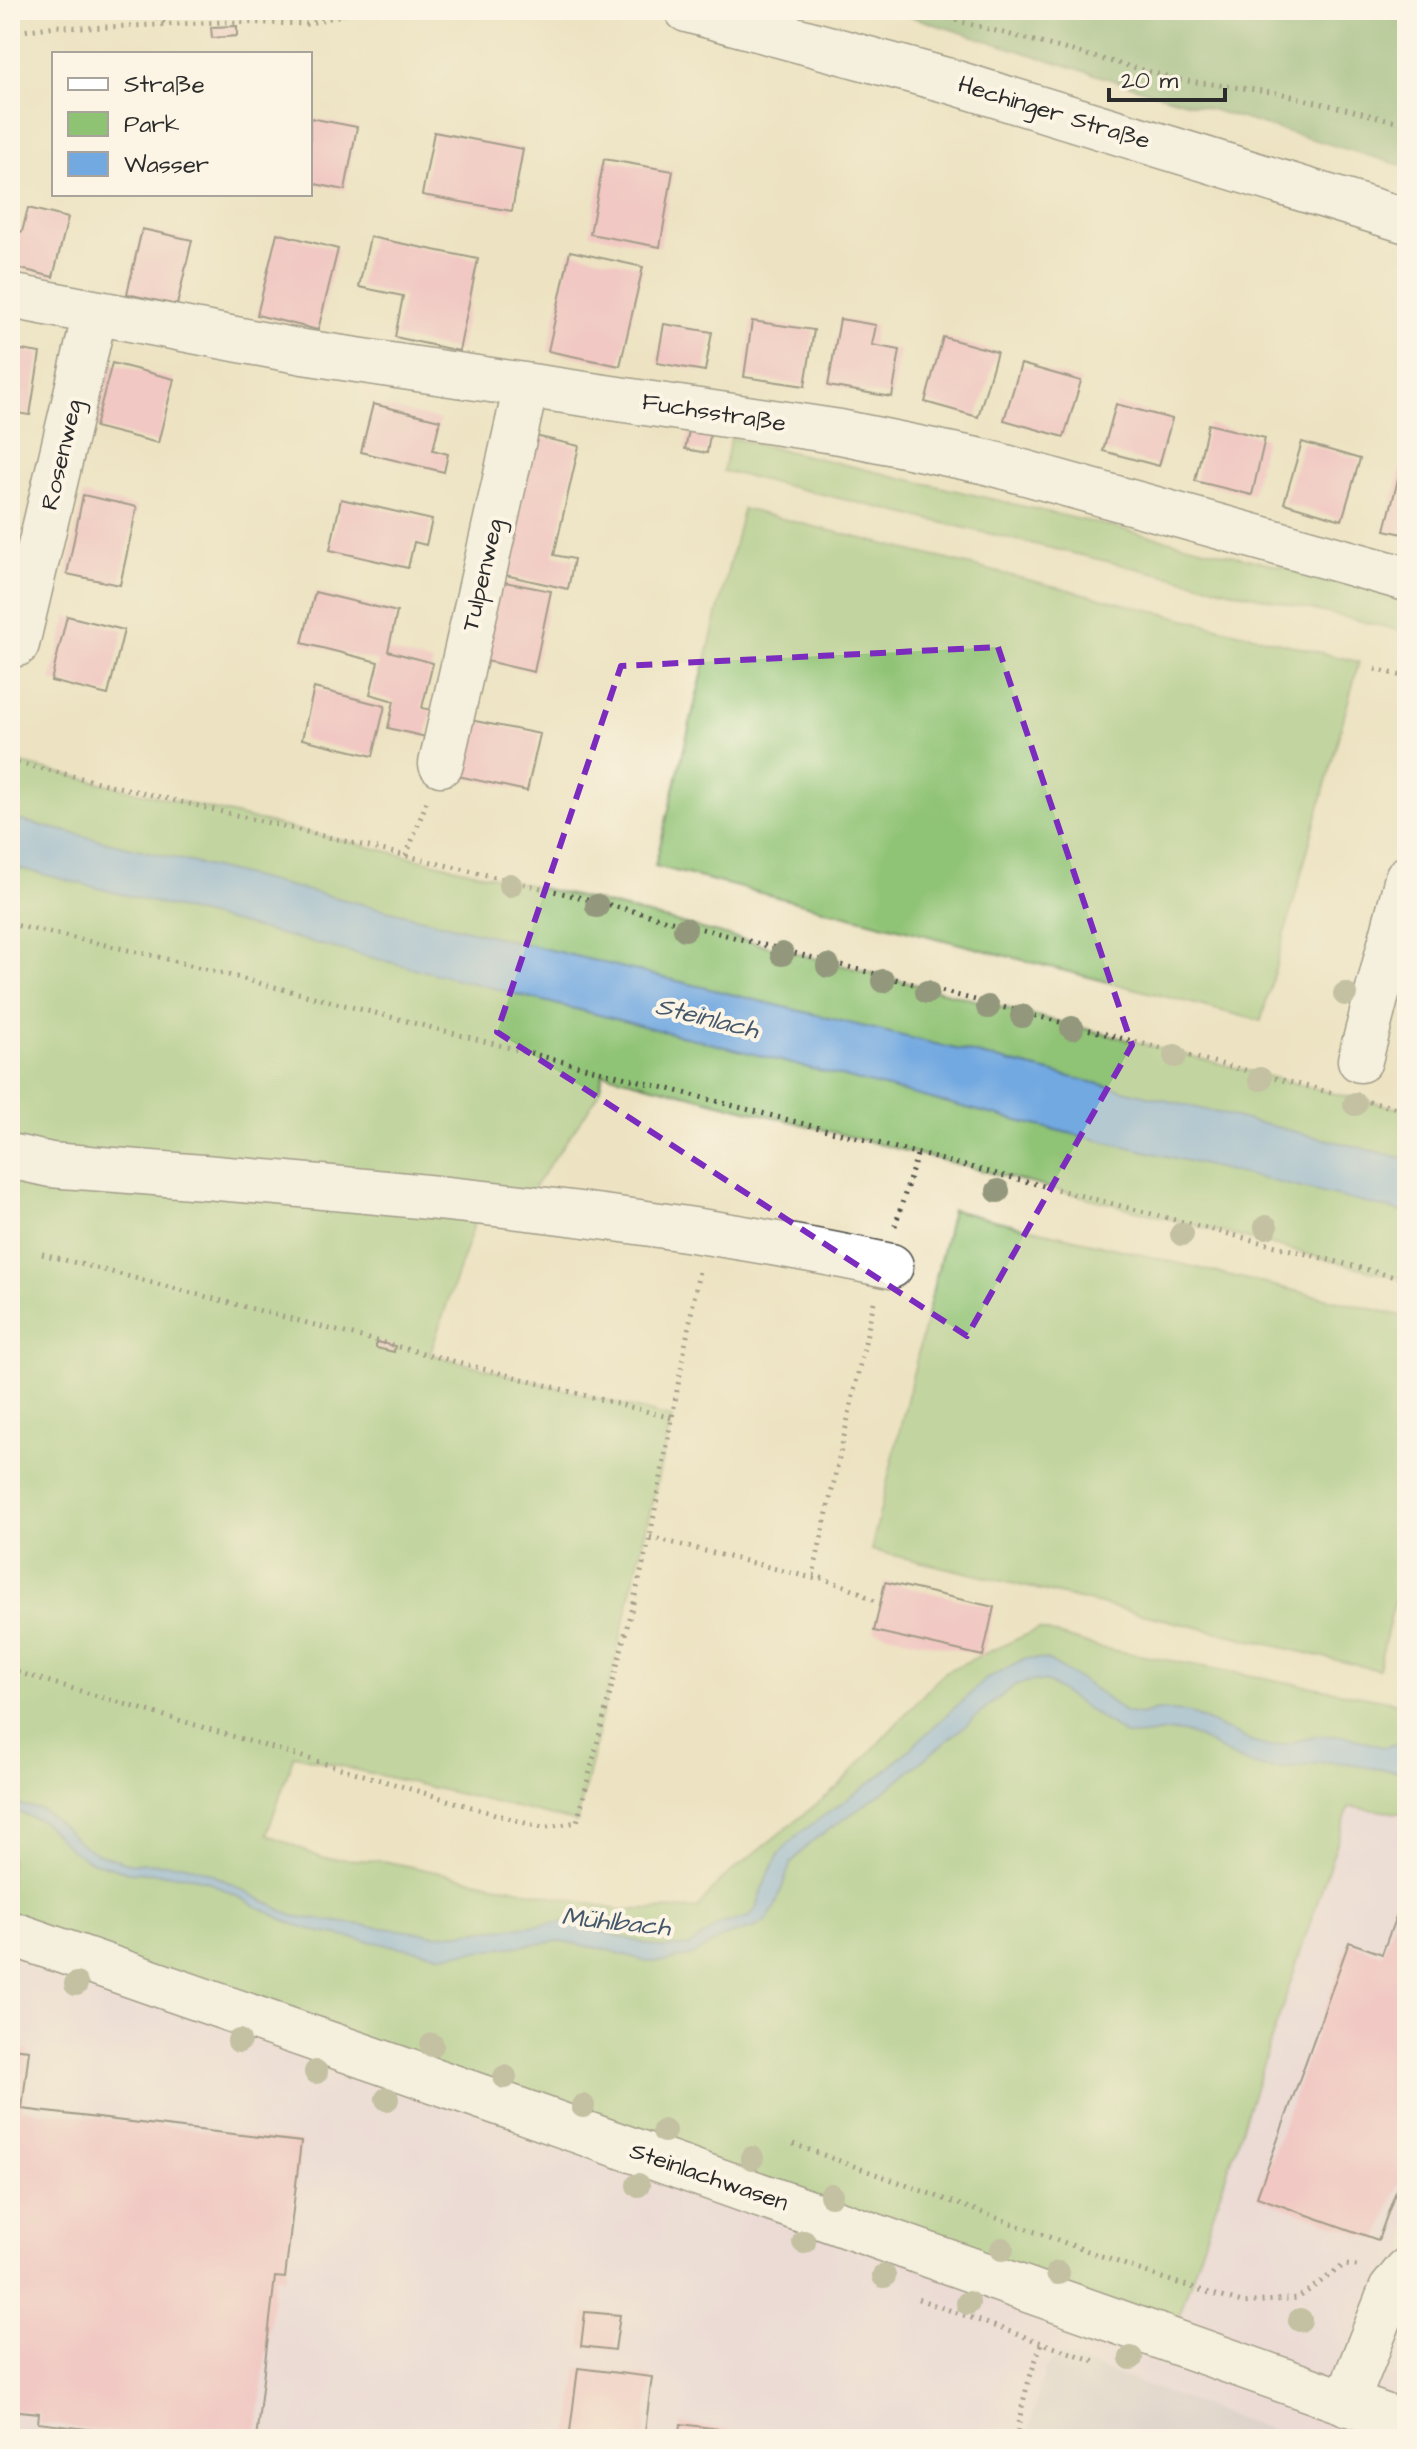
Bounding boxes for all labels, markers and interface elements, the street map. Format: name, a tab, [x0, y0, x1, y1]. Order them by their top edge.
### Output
legend	[52, 52, 312, 196]
scale bar	[1109, 52, 1225, 102]
text: 20 m	[1121, 64, 1178, 98]
text: Straße	[124, 68, 205, 102]
street label: Hechinger Straße	[954, 68, 1154, 159]
text: Park	[124, 108, 180, 142]
text: Wasser	[124, 148, 209, 182]
street label: Fuchsstraße	[640, 385, 788, 441]
street label: Rosenweg	[33, 396, 92, 514]
street label: Tulpenweg	[454, 516, 513, 635]
water label: Steinlach	[652, 988, 763, 1048]
water label: Mühlbach	[560, 1898, 673, 1946]
street label: Steinlachwasen	[625, 2134, 793, 2220]

